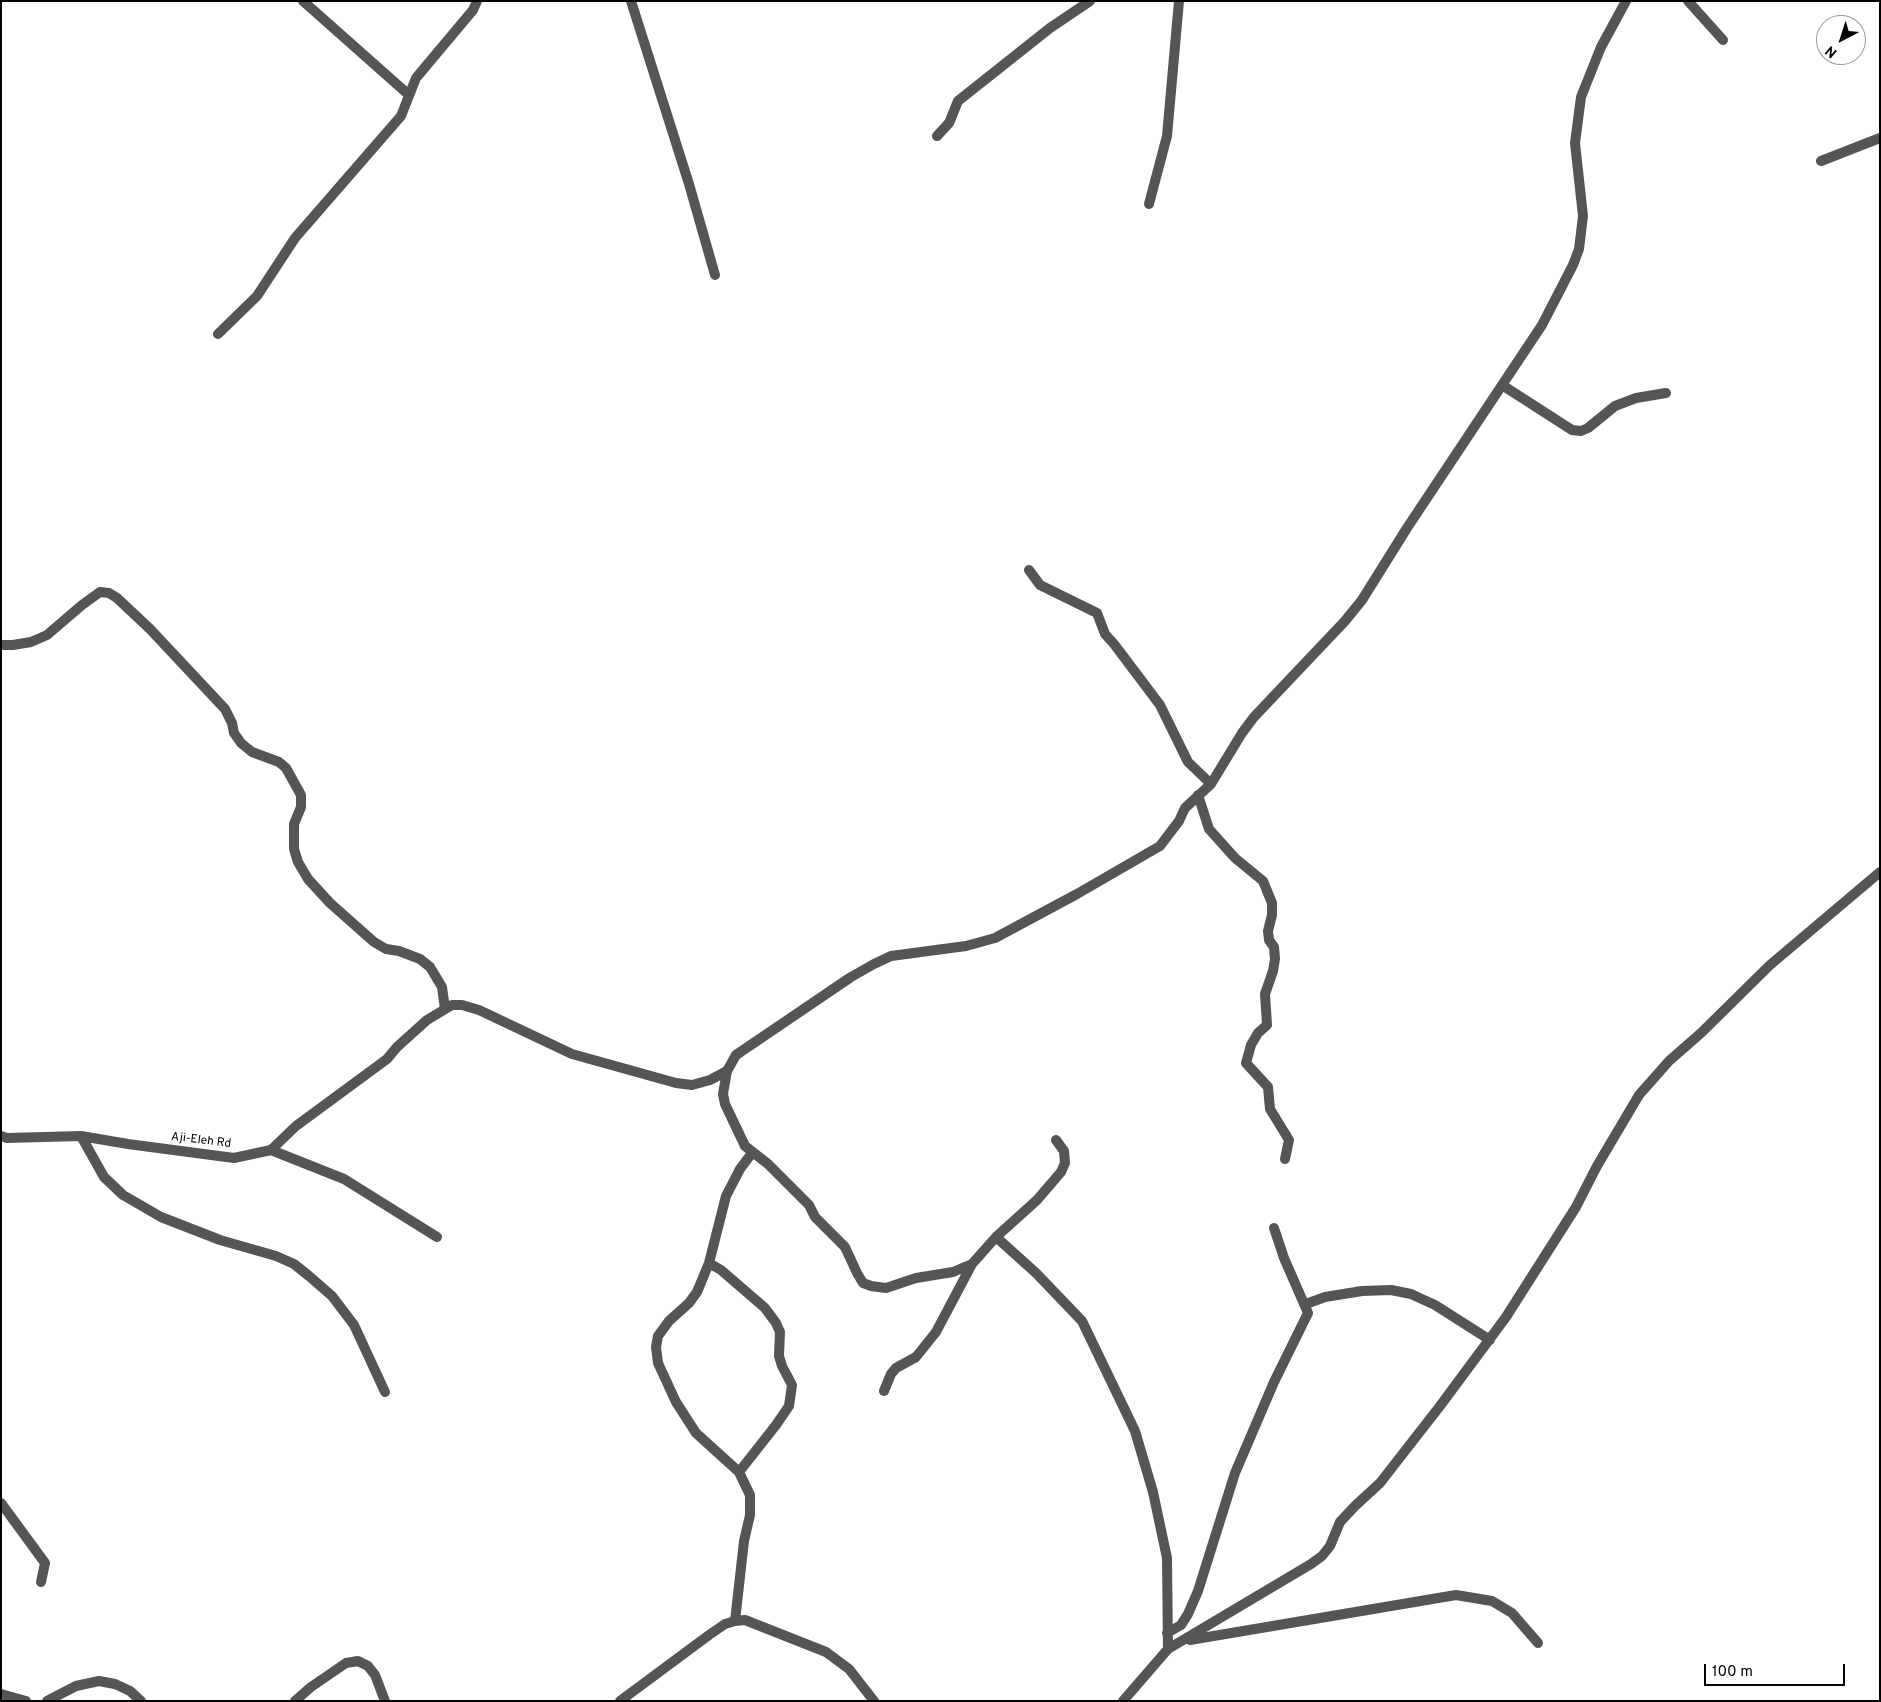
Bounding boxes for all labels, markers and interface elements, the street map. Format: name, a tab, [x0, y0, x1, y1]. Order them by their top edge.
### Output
north arrow	[1816, 15, 1866, 65]
text: N	[1822, 41, 1841, 61]
street label: Aji-Eleh Rd	[170, 1130, 232, 1152]
scale bar	[1706, 1654, 1847, 1686]
text: 100 m	[1712, 1663, 1753, 1682]

